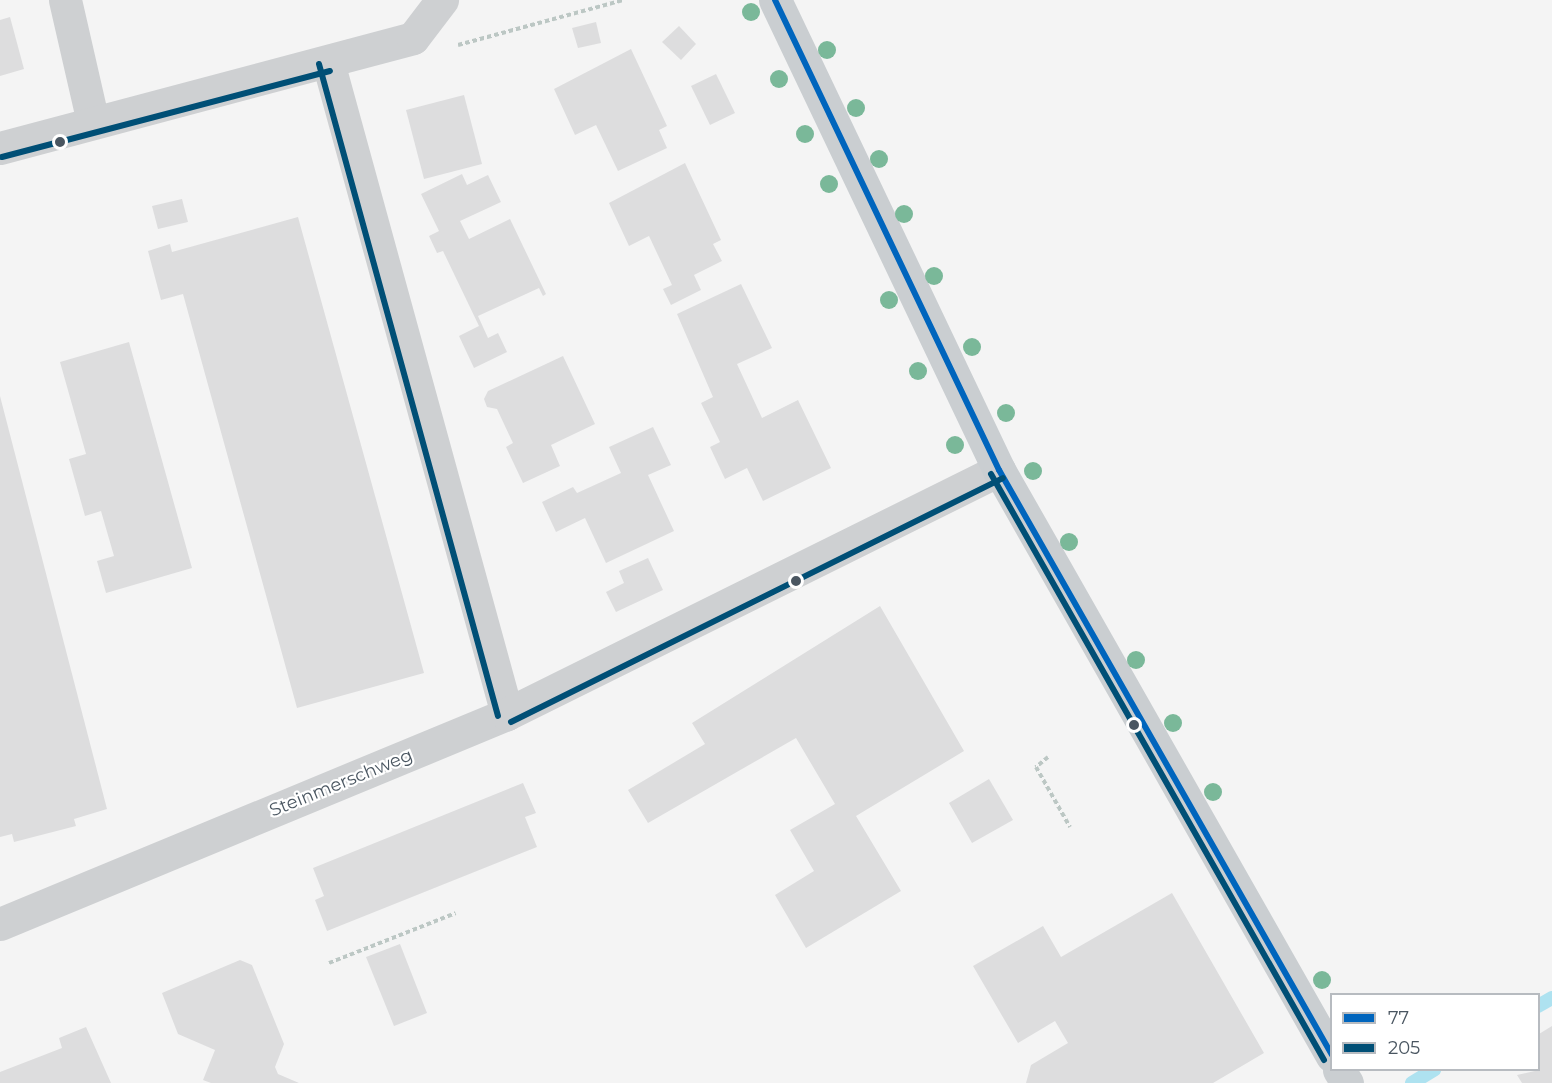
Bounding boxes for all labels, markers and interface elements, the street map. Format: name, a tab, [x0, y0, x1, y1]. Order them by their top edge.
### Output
unlabelled marker	[54, 136, 66, 148]
unlabelled marker	[790, 575, 802, 587]
unlabelled marker	[1128, 719, 1140, 731]
street label: Steinmerschweg	[266, 744, 416, 822]
legend	[1330, 993, 1540, 1071]
text: 77	[1388, 1007, 1409, 1029]
text: 205	[1388, 1037, 1420, 1059]

